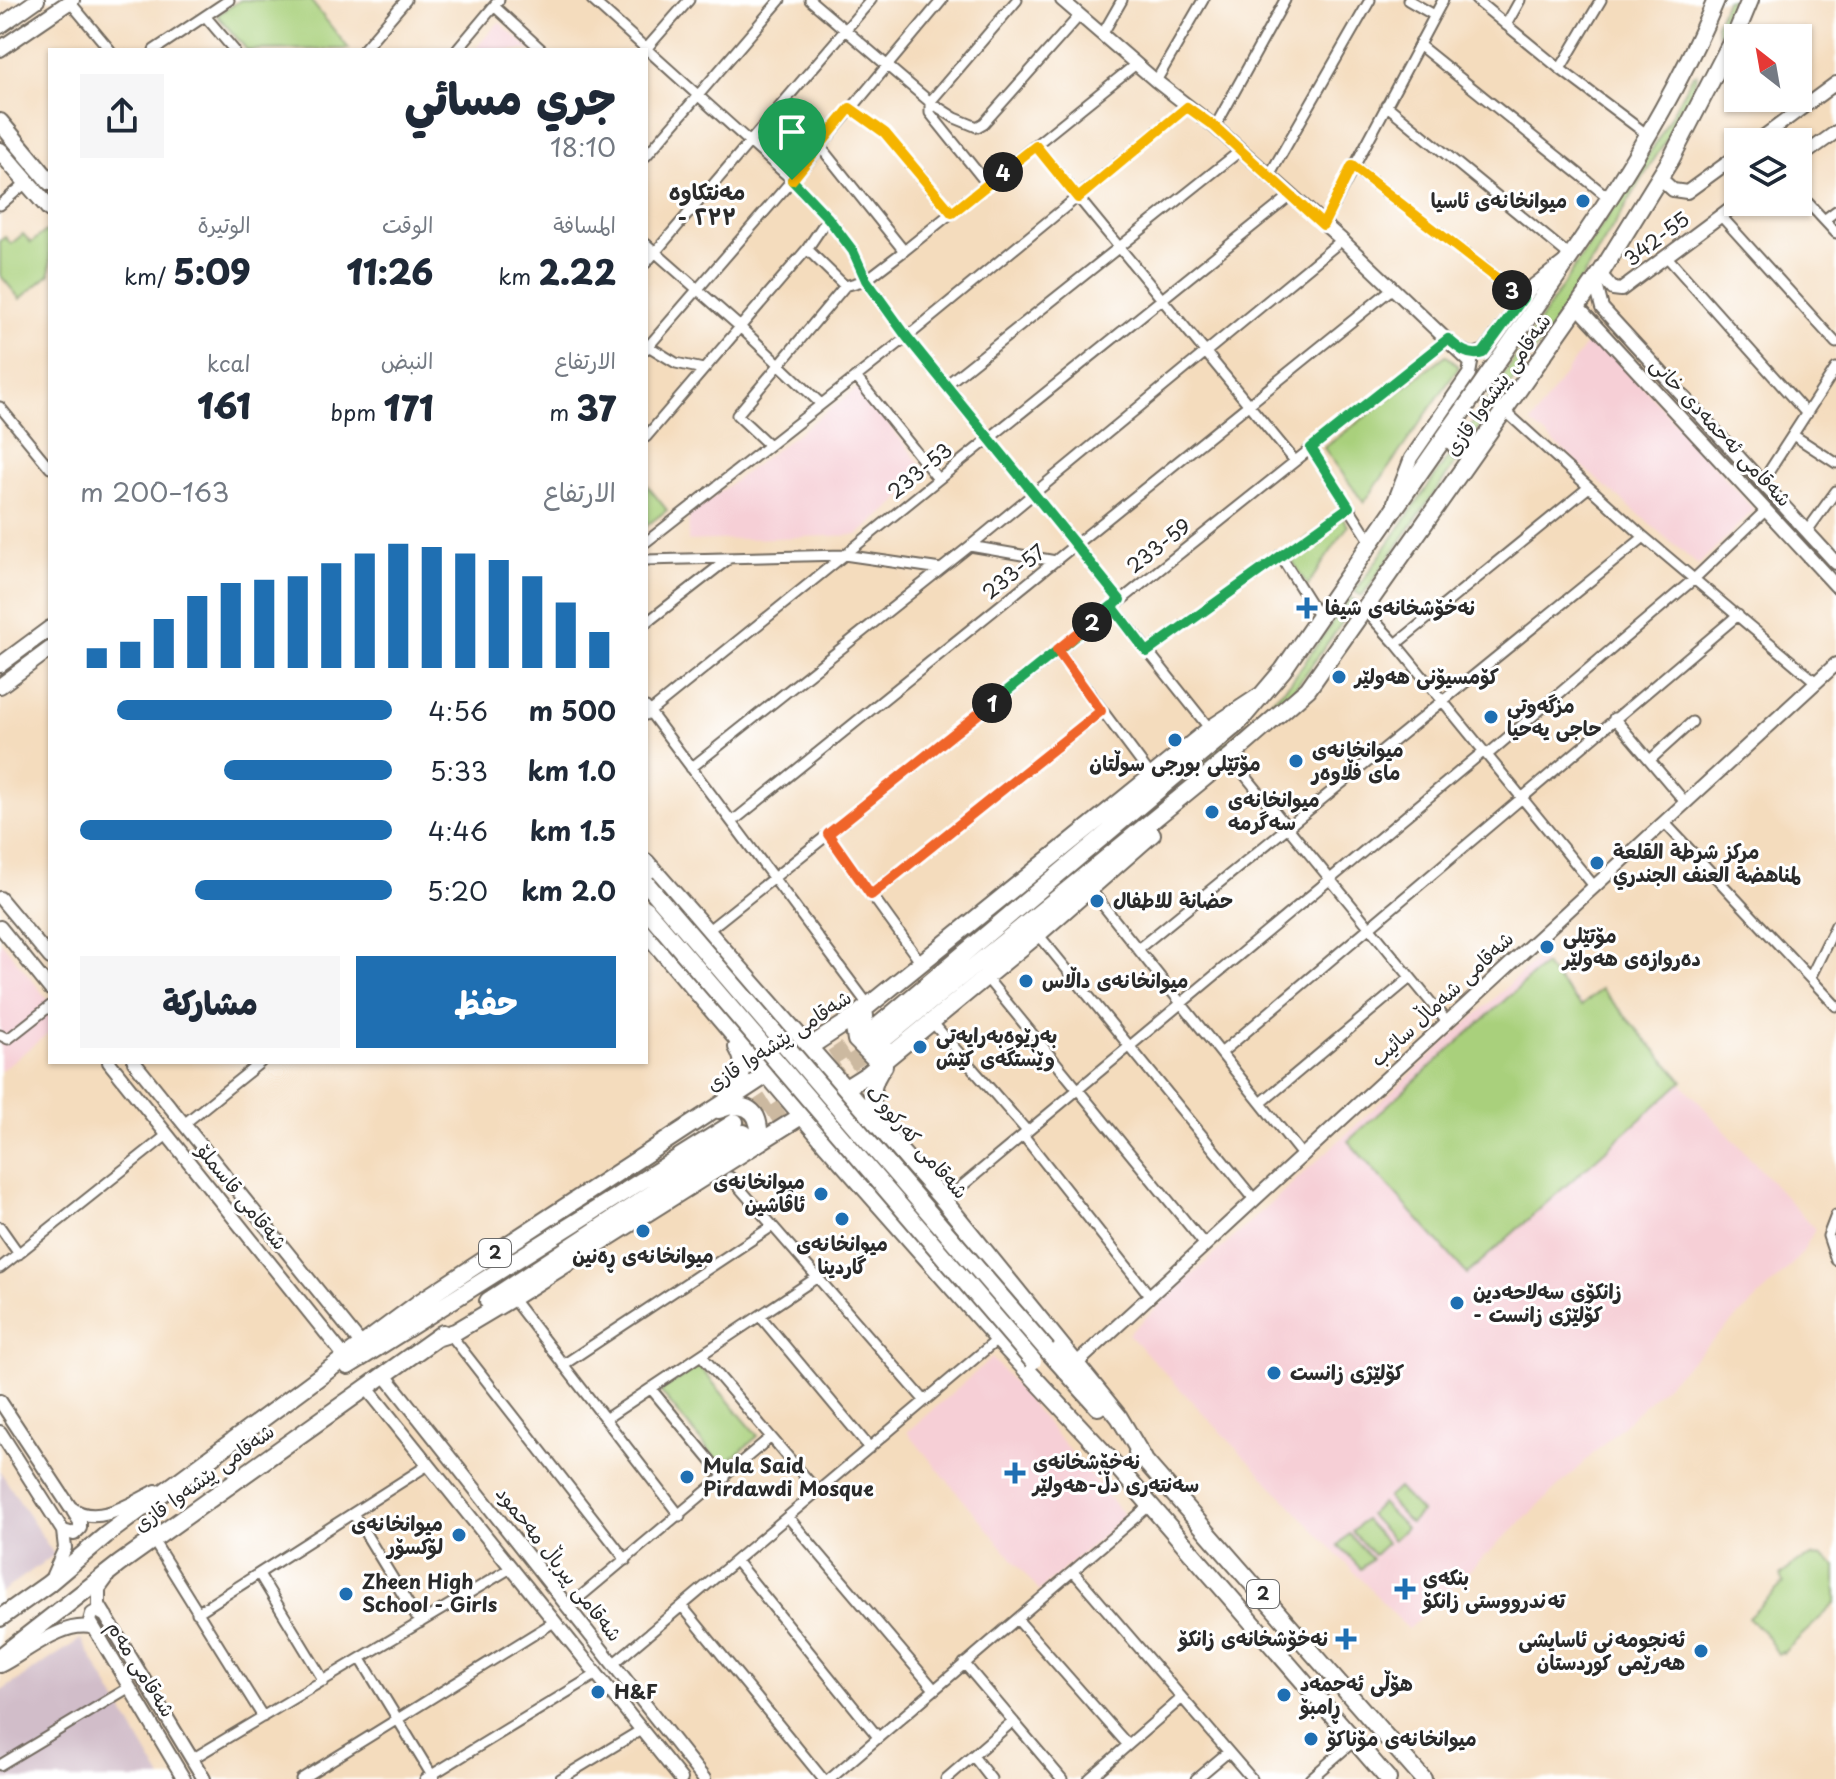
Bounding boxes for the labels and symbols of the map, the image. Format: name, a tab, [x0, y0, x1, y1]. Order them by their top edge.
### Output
north arrow	[1724, 24, 1812, 112]
pin	[758, 98, 826, 180]
pin: 4	[983, 152, 1023, 192]
district label: مەنتکاوە - ٢٣٣	[669, 174, 745, 232]
place label: میوانخانەی ئاسیا	[1431, 185, 1567, 215]
marker: میوانخانەی ئاسیا	[1574, 192, 1592, 210]
street label: 342-55	[1617, 204, 1695, 273]
pin: 3	[1492, 270, 1532, 310]
street label: شەقامی پێشەوا قازی	[1437, 307, 1558, 462]
street label: شەقامی ئەحمەدی خانی	[1644, 350, 1799, 513]
street label: 233-53	[881, 435, 958, 506]
street label: 233-59	[1120, 510, 1197, 580]
street label: 233-57	[975, 536, 1051, 606]
place label: نەخۆشخانەی شیفا	[1325, 592, 1475, 622]
marker: نەخۆشخانەی شیفا	[1296, 597, 1318, 619]
pin: 2	[1072, 602, 1112, 642]
place label: کۆمسیۆنی هەولێر	[1353, 661, 1499, 691]
marker: کۆمسیۆنی هەولێر	[1330, 668, 1348, 686]
pin: 1	[972, 683, 1012, 723]
place label: مزگەوتی حاجی یەحیا	[1507, 690, 1602, 743]
marker: مزگەوتی حاجی یەحیا	[1482, 708, 1500, 726]
marker: مۆتێلی بورجی سوڵتان	[1166, 731, 1184, 749]
place label: میوانخانەی مای فڵاوەر	[1310, 734, 1404, 787]
place label: مۆتێلی بورجی سوڵتان	[1089, 748, 1261, 778]
marker: میوانخانەی مای فڵاوەر	[1287, 752, 1305, 770]
place label: میوانخانەی سەگرمە	[1228, 784, 1320, 837]
marker: میوانخانەی سەگرمە	[1203, 803, 1221, 821]
place label: مركز شرطة القلعة لمناهضة العنف الجندري	[1613, 836, 1801, 891]
marker: مركز شرطة القلعة لمناهضة العنف الجندري	[1588, 854, 1606, 872]
place label: حضانة للاطفال	[1113, 885, 1233, 915]
marker: حضانة للاطفال	[1088, 892, 1106, 910]
place label: مۆتێلی دەروازەی هەولێر	[1561, 920, 1701, 973]
street label: شەقامی شەماڵ سائیب	[1363, 924, 1520, 1073]
marker: مۆتێلی دەروازەی هەولێر	[1538, 938, 1556, 956]
place label: میوانخانەی داڵاس	[1042, 965, 1188, 995]
marker: میوانخانەی داڵاس	[1017, 972, 1035, 990]
street label: شەقامی پێشەوا قازی	[700, 982, 857, 1098]
place label: بەڕێوەبەرایەتی وێستگەی کێش	[936, 1020, 1057, 1073]
marker: بەڕێوەبەرایەتی وێستگەی کێش	[911, 1038, 929, 1056]
street label: شەقامی کەرکووک	[860, 1078, 976, 1205]
street label: شەقامی قاسملۆ	[189, 1135, 295, 1256]
place label: میوانخانەی ئاڤاشین	[713, 1166, 805, 1219]
marker: میوانخانەی ئاڤاشین	[812, 1185, 830, 1203]
marker: میوانخانەی گاردینا	[833, 1210, 851, 1228]
marker: میوانخانەی ڕەنین	[634, 1222, 652, 1240]
place label: میوانخانەی گاردینا	[796, 1228, 888, 1281]
road number: 2	[479, 1239, 511, 1267]
place label: میوانخانەی ڕەنین	[572, 1240, 714, 1273]
place label: زانکۆی سەلاحەدین - کۆلێژی زانست	[1473, 1276, 1621, 1329]
marker: زانکۆی سەلاحەدین - کۆلێژی زانست	[1448, 1294, 1466, 1312]
place label: کۆلێژی زانست	[1290, 1357, 1404, 1387]
marker: کۆلێژی زانست	[1265, 1364, 1283, 1382]
street label: شەقامی پێشەوا قازی	[127, 1416, 280, 1539]
place label: نەخۆشخانەی سەنتەری دڵ-هەولێر	[1031, 1446, 1199, 1499]
place label: Mula Said Pirdawdi Mosque	[703, 1450, 874, 1503]
marker: نەخۆشخانەی سەنتەری دڵ-هەولێر	[1004, 1462, 1026, 1484]
marker: Mula Said Pirdawdi Mosque	[678, 1468, 696, 1486]
street label: شەقامی پیرباڵ مەحمود	[489, 1479, 630, 1648]
place label: میوانخانەی لۆکسۆر	[351, 1508, 443, 1561]
marker: میوانخانەی لۆکسۆر	[450, 1526, 468, 1544]
place label: بنکەی تەندرووستی زانکۆ	[1421, 1562, 1567, 1615]
place label: Zheen High School - Girls	[362, 1566, 498, 1619]
marker: بنکەی تەندرووستی زانکۆ	[1394, 1578, 1416, 1600]
road number: 2	[1247, 1580, 1279, 1608]
marker: Zheen High School - Girls	[337, 1585, 355, 1603]
street label: شەقامی مەم	[99, 1614, 183, 1723]
place label: نەخۆشخانەی زانکۆ	[1177, 1623, 1328, 1653]
place label: ئەنجومەنی ئاسایشی هەرێمی کوردستان	[1519, 1624, 1685, 1677]
marker: نەخۆشخانەی زانکۆ	[1335, 1628, 1357, 1650]
marker: ئەنجومەنی ئاسایشی هەرێمی کوردستان	[1692, 1642, 1710, 1660]
place label: هۆڵی ئەحمەد ڕامبۆ	[1298, 1668, 1413, 1724]
place label: H&F	[614, 1676, 658, 1706]
marker: H&F	[589, 1683, 607, 1701]
marker: هۆڵی ئەحمەد ڕامبۆ	[1275, 1686, 1293, 1704]
place label: میوانخانەی مۆناکۆ	[1325, 1723, 1477, 1753]
marker: میوانخانەی مۆناکۆ	[1302, 1730, 1320, 1748]

